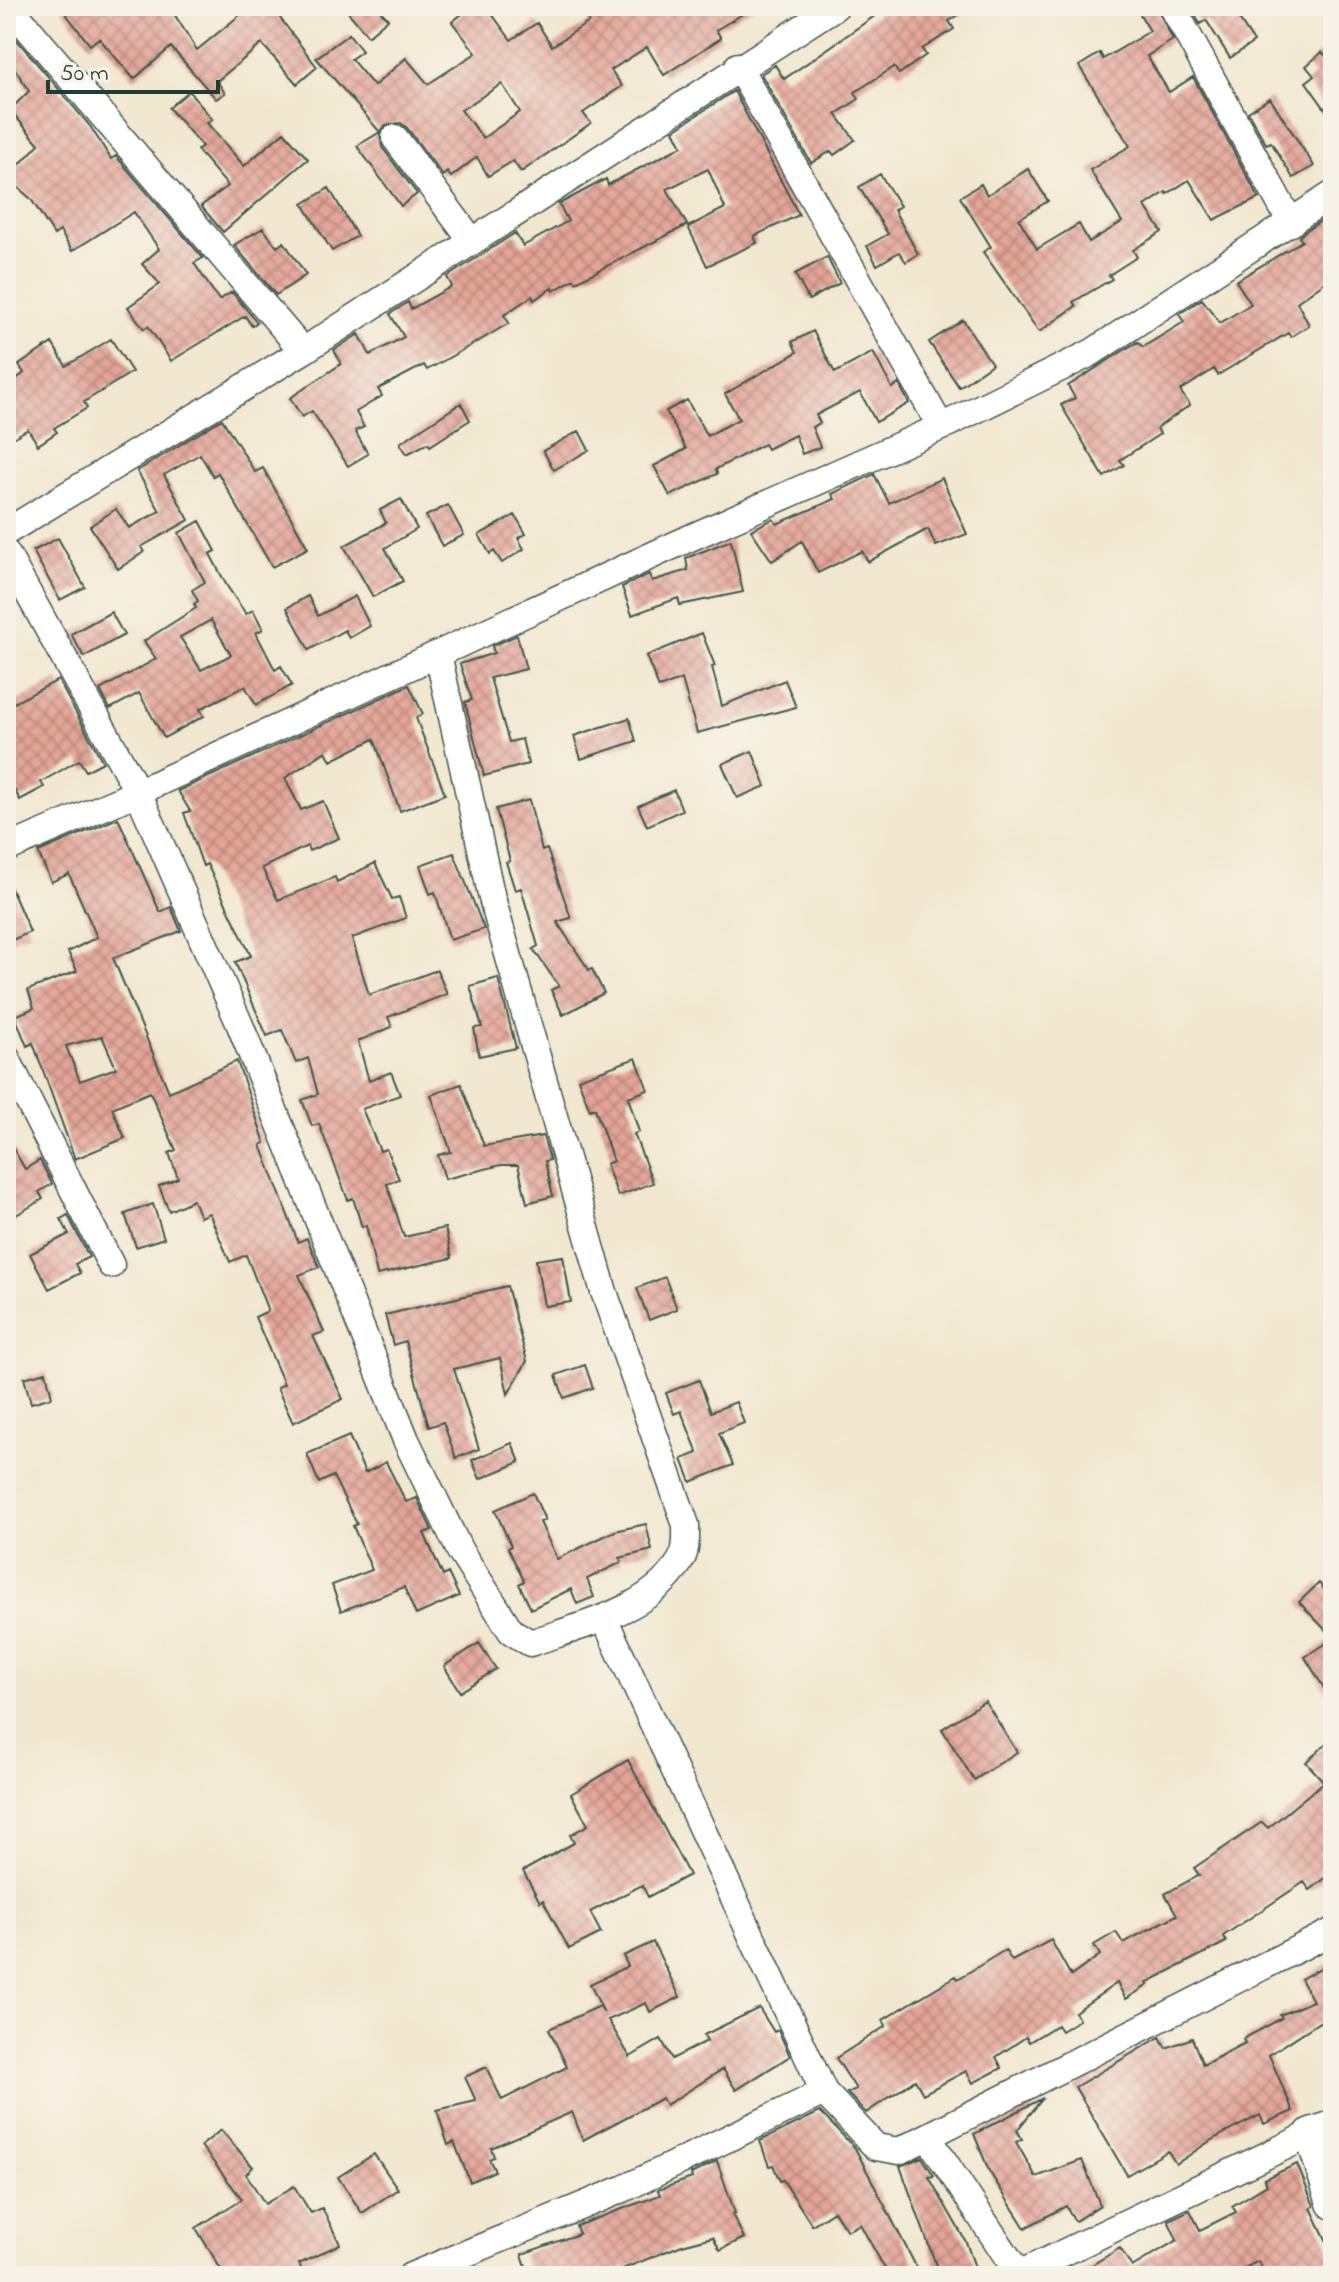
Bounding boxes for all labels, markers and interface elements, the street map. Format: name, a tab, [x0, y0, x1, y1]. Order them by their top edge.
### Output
scale bar	[48, 44, 218, 94]
text: 50 m	[60, 57, 109, 92]

